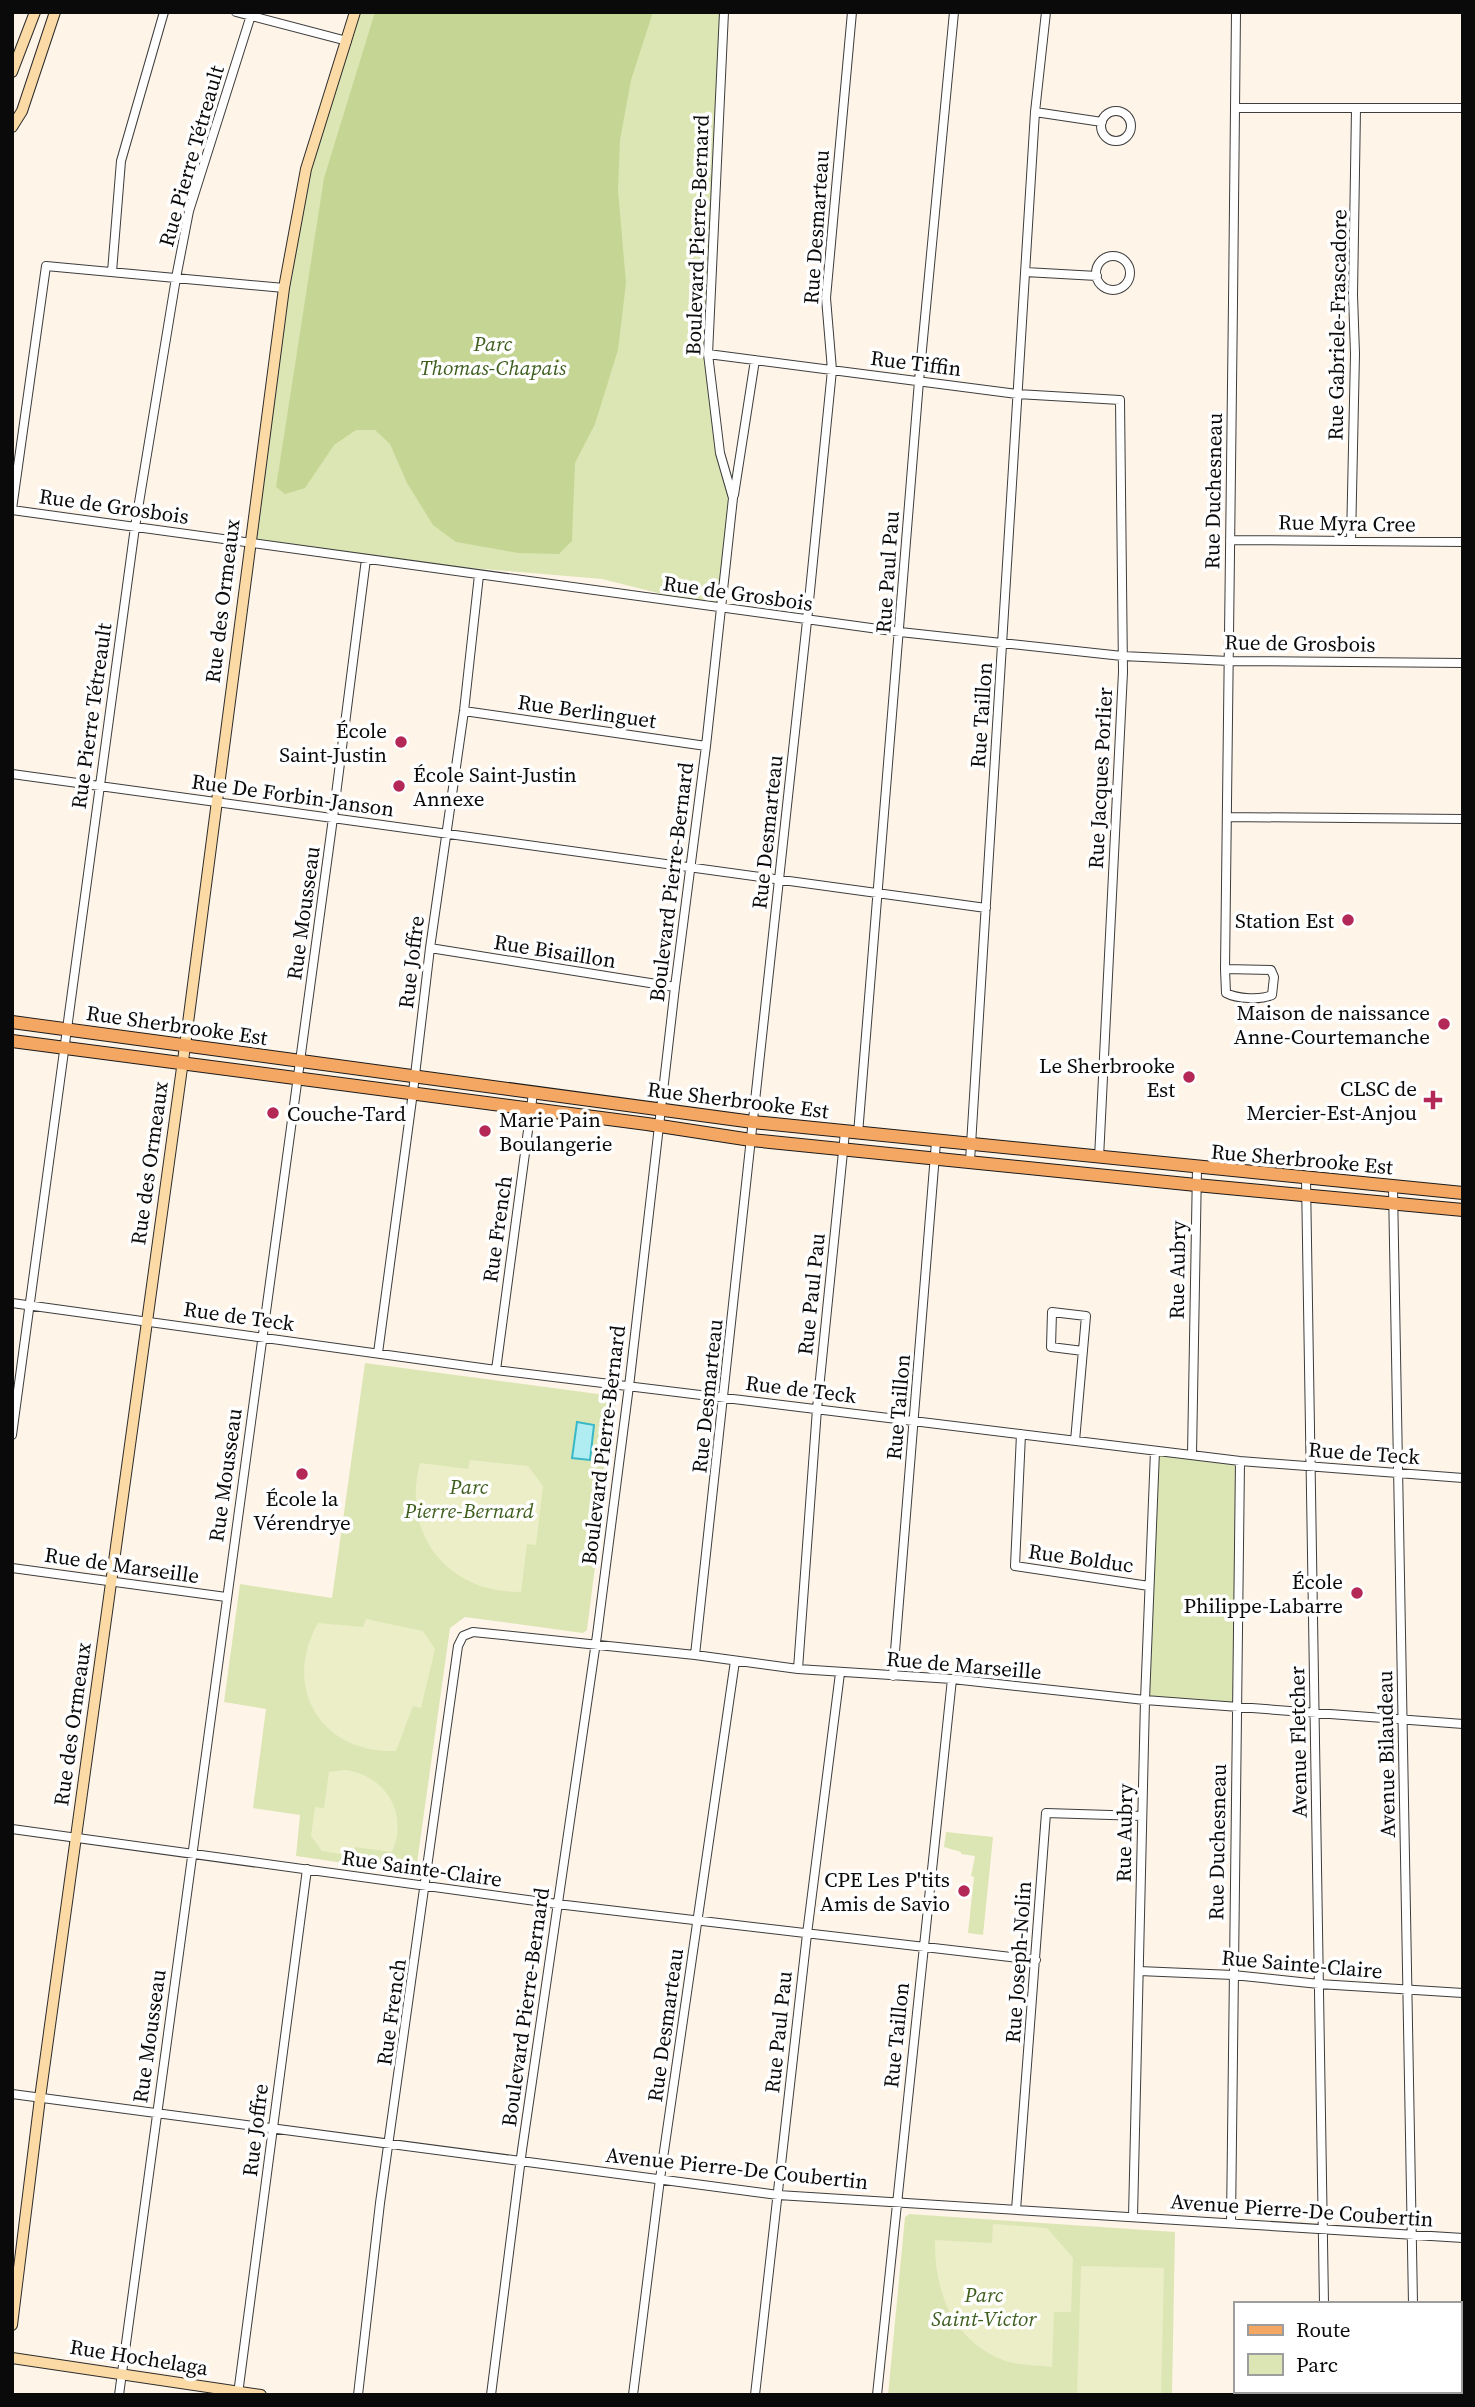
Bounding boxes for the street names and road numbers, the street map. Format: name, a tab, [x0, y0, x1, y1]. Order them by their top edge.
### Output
street label: Rue Pierre Tétreault	[151, 62, 231, 250]
street label: Boulevard Pierre-Bernard	[678, 114, 716, 356]
street label: Rue Desmarteau	[796, 149, 836, 305]
street label: Rue Gabriele-Frascadore	[1320, 209, 1354, 441]
street label: Rue Tiffin	[869, 343, 963, 383]
street label: Rue Duchesneau	[1197, 412, 1229, 570]
street label: Rue de Grosbois	[37, 481, 191, 531]
street label: Rue Myra Cree	[1278, 507, 1416, 539]
street label: Rue Paul Pau	[868, 510, 906, 634]
street label: Rue des Ormeaux	[198, 517, 246, 685]
street label: Rue de Grosbois	[661, 568, 815, 618]
street label: Rue Pierre Tétreault	[64, 621, 118, 811]
street label: Rue de Grosbois	[1224, 627, 1376, 659]
street label: Rue Taillon	[963, 661, 999, 769]
street label: Rue Jacques Porlier	[1081, 686, 1119, 870]
street label: Rue Berlinguet	[516, 687, 658, 735]
street label: Rue Desmarteau	[744, 753, 790, 911]
street label: Boulevard Pierre-Bernard	[642, 760, 700, 1003]
street label: Rue De Forbin-Janson	[190, 766, 396, 824]
street label: Rue Mousseau	[279, 844, 327, 982]
street label: Rue Joffre	[391, 914, 431, 1010]
street label: Rue Bisaillon	[492, 927, 618, 975]
street label: Rue Sherbrooke Est	[85, 998, 270, 1052]
street label: Rue Sherbrooke Est	[646, 1074, 831, 1126]
street label: Rue des Ormeaux	[123, 1079, 175, 1247]
street label: Rue Sherbrooke Est	[1210, 1137, 1394, 1181]
street label: Rue French	[475, 1174, 519, 1284]
street label: Rue Aubry	[1162, 1220, 1192, 1320]
street label: Rue Paul Pau	[790, 1231, 832, 1357]
street label: Rue de Teck	[182, 1294, 297, 1338]
street label: Rue Desmarteau	[684, 1317, 730, 1475]
street label: Boulevard Pierre-Bernard	[574, 1323, 632, 1566]
street label: Rue Taillon	[879, 1353, 917, 1461]
street label: Rue de Teck	[744, 1368, 859, 1410]
street label: Rue Mousseau	[201, 1406, 249, 1544]
street label: Rue de Teck	[1307, 1435, 1421, 1471]
street label: Rue Bolduc	[1027, 1536, 1135, 1580]
street label: Rue de Marseille	[43, 1540, 201, 1590]
street label: Rue des Ormeaux	[46, 1640, 98, 1808]
street label: Rue de Marseille	[885, 1644, 1043, 1686]
street label: Avenue Fletcher	[1282, 1666, 1314, 1818]
street label: Avenue Bilaudeau	[1370, 1670, 1402, 1838]
street label: Rue Duchesneau	[1201, 1763, 1233, 1921]
street label: Rue Aubry	[1109, 1783, 1139, 1883]
street label: Rue Sainte-Claire	[340, 1842, 504, 1894]
street label: Rue Joseph-Nolin	[998, 1880, 1038, 2044]
street label: Boulevard Pierre-Bernard	[494, 1886, 556, 2128]
street label: Rue Sainte-Claire	[1220, 1943, 1384, 1985]
street label: Rue Desmarteau	[640, 1946, 690, 2104]
street label: Rue French	[369, 1957, 413, 2067]
street label: Rue Mousseau	[125, 1967, 173, 2105]
street label: Rue Paul Pau	[757, 1969, 799, 2095]
street label: Rue Taillon	[876, 1980, 916, 2089]
street label: Rue Joffre	[235, 2082, 275, 2178]
street label: Avenue Pierre-De Coubertin	[604, 2140, 870, 2196]
street label: Avenue Pierre-De Coubertin	[1169, 2186, 1435, 2234]
street label: Rue Hochelaga	[68, 2332, 210, 2382]

